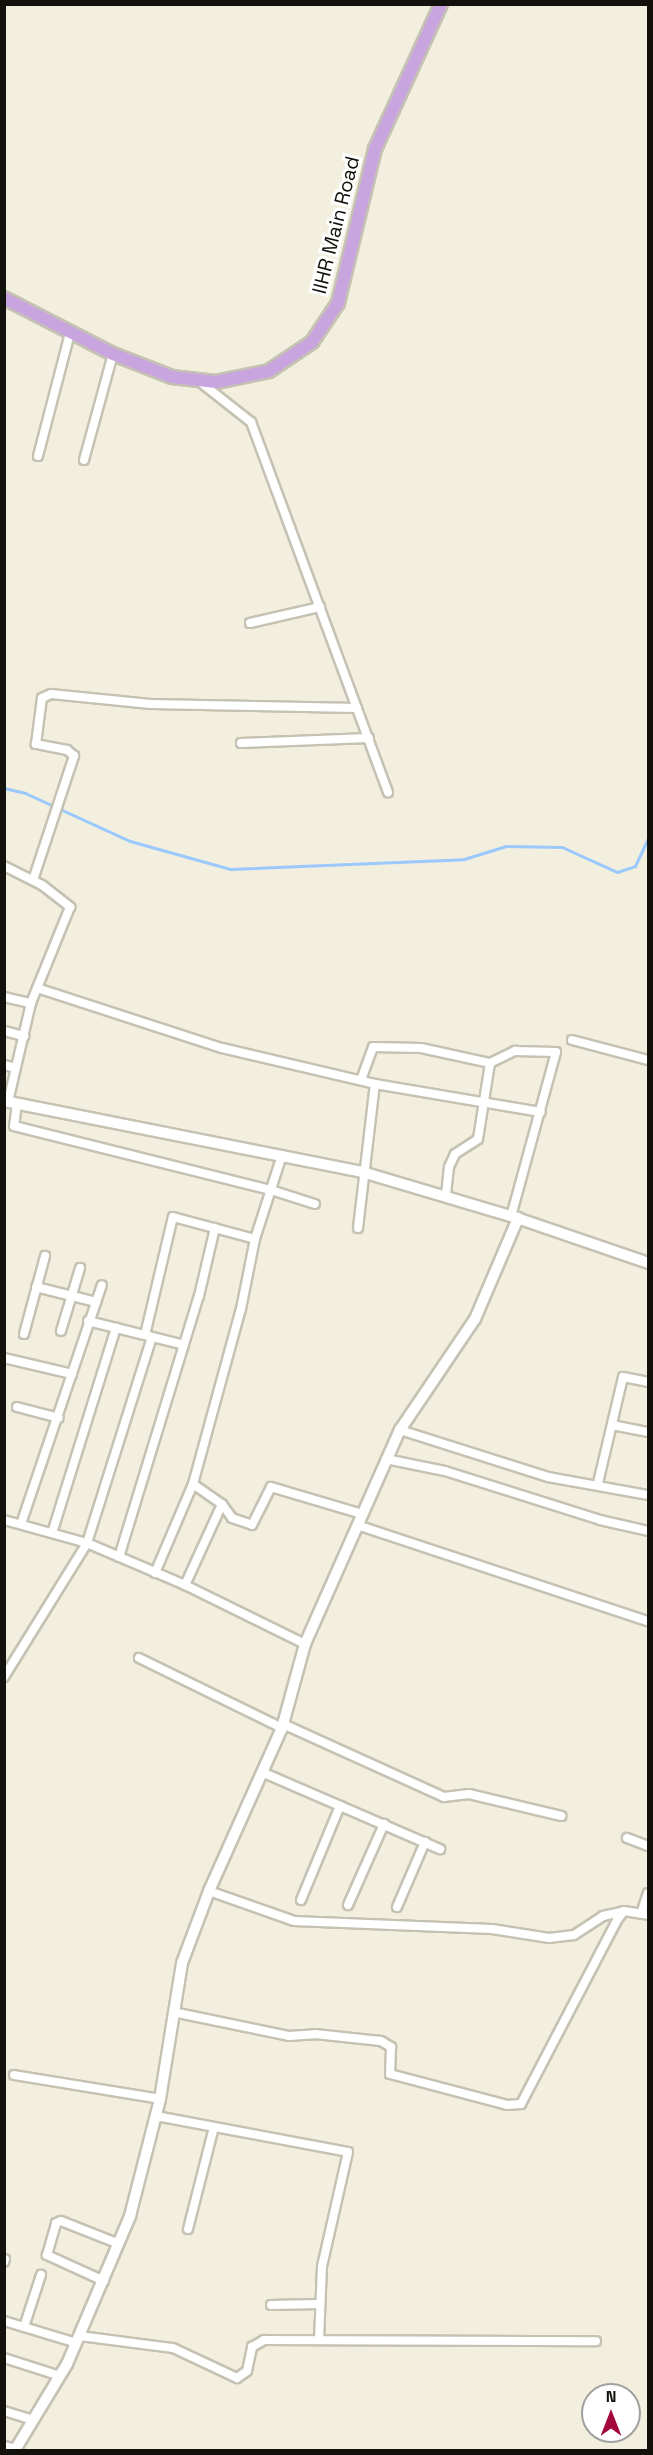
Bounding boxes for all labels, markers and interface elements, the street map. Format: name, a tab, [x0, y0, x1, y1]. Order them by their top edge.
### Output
street label: IIHR Main Road	[307, 154, 365, 296]
north arrow	[581, 2383, 641, 2443]
text: N	[606, 2386, 616, 2407]

